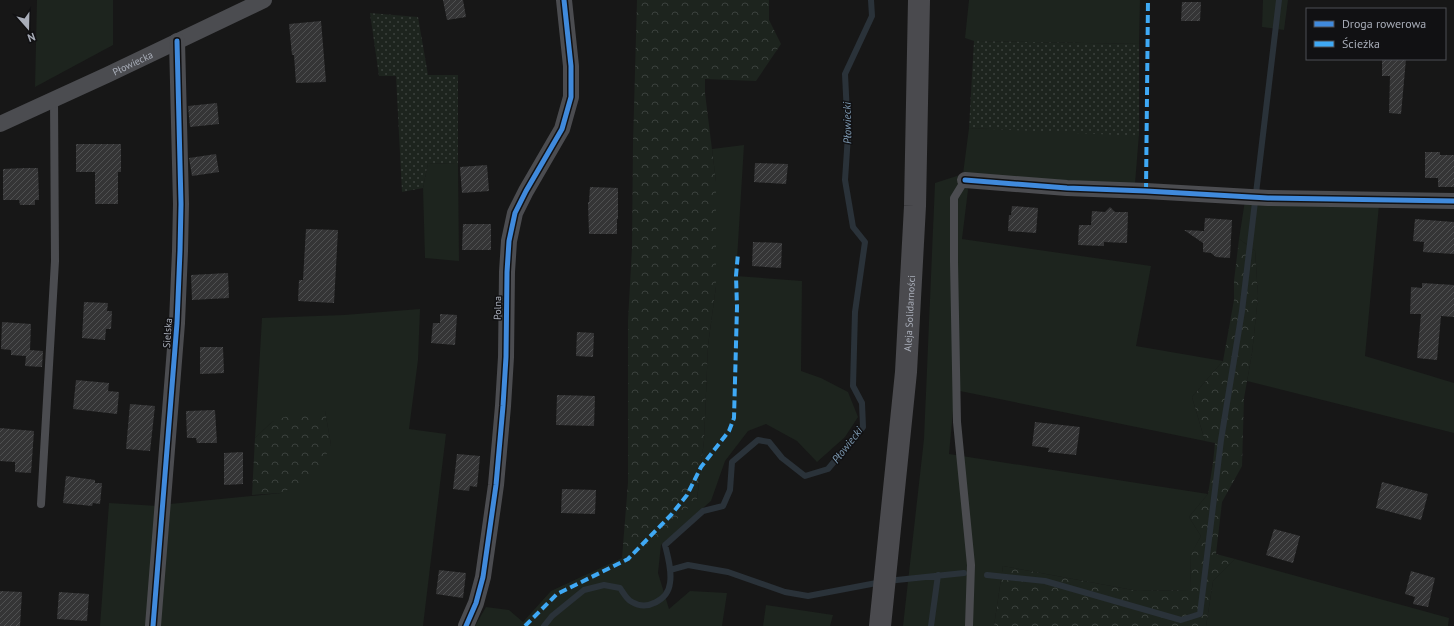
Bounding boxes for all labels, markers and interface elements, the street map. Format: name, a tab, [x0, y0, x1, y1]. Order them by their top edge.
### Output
north arrow	[8, 8, 48, 48]
legend	[1306, 8, 1446, 60]
text: Droga rowerowa	[1342, 16, 1426, 31]
text: N	[26, 30, 37, 45]
text: Ścieżka	[1342, 36, 1380, 51]
street label: Płowiecka	[111, 48, 155, 78]
water label: Płowiecki	[840, 101, 854, 144]
street label: Aleja Solidarności	[901, 275, 918, 352]
street label: Polna	[491, 296, 504, 320]
street label: Sielska	[160, 318, 175, 348]
water label: Płowiecki	[829, 423, 866, 466]

